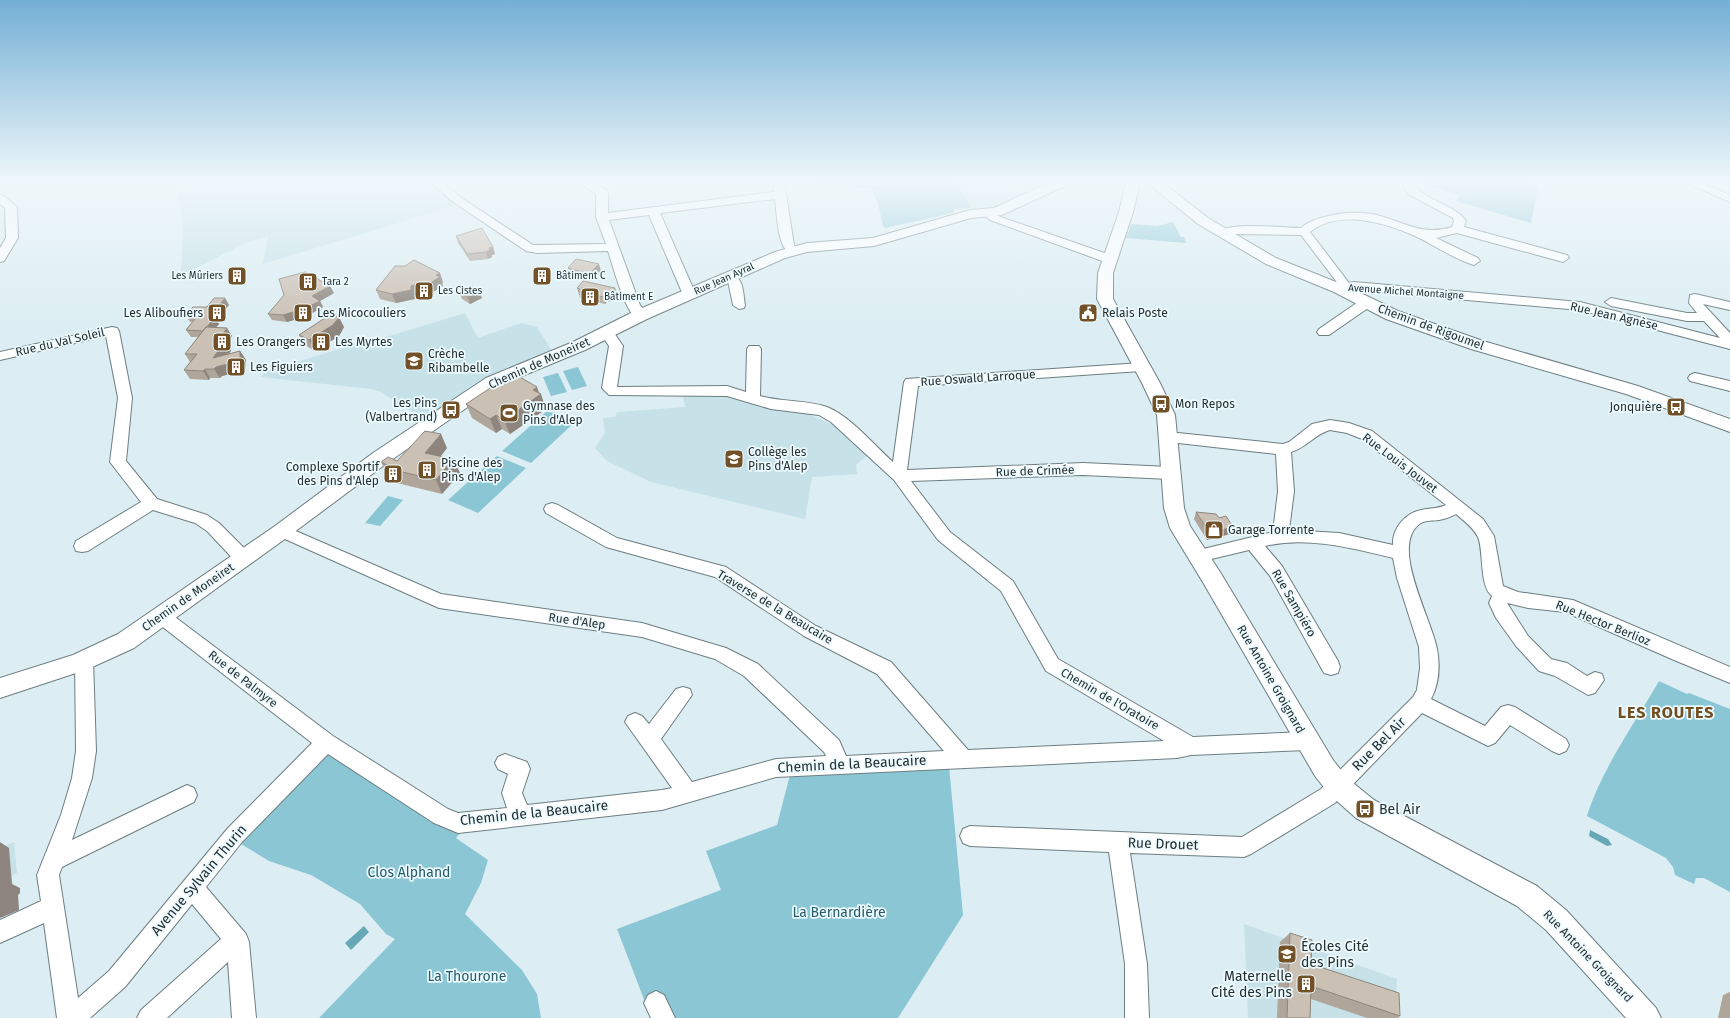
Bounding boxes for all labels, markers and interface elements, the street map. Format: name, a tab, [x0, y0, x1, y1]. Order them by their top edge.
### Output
street label: Rue Jean Ayral	[692, 260, 756, 298]
building icon: Les Mûriers	[226, 265, 248, 287]
building icon: Bâtiment C	[531, 265, 553, 287]
place label: Les Mûriers	[171, 270, 223, 282]
place label: Bâtiment C	[556, 270, 606, 282]
building icon: Tara 2	[297, 271, 319, 293]
place label: Tara 2	[322, 276, 349, 288]
building icon: Les Cistes	[413, 280, 435, 302]
street label: Avenue Michel Montaigne	[1348, 282, 1464, 302]
place label: Les Cistes	[438, 285, 482, 297]
building icon: Bâtiment E	[579, 286, 601, 308]
place label: Bâtiment E	[604, 291, 653, 303]
street label: Rue Jean Agnèse	[1569, 299, 1659, 333]
street label: Chemin de Rigoumel	[1376, 301, 1486, 353]
building icon: Les Aliboufiers	[206, 302, 228, 324]
building icon: Les Micocouliers	[292, 302, 314, 324]
public building icon: Relais Poste	[1077, 302, 1099, 324]
place label: Les Aliboufiers	[124, 306, 203, 320]
place label: Les Micocouliers	[317, 306, 407, 320]
place label: Relais Poste	[1102, 306, 1168, 320]
street label: Rue du Val Soleil	[14, 325, 106, 359]
building icon: Les Orangers	[211, 331, 233, 353]
building icon: Les Myrtes	[310, 331, 332, 353]
street label: Chemin de Moneiret	[486, 334, 592, 392]
place label: Les Orangers	[236, 335, 306, 349]
place label: Les Myrtes	[335, 335, 393, 349]
place label: Crèche Ribambelle	[428, 347, 490, 375]
school or university icon: Crèche Ribambelle	[403, 350, 425, 372]
building icon: Les Figuiers	[225, 356, 247, 378]
place label: Les Figuiers	[250, 360, 313, 374]
street label: Rue Oswald Larroque	[920, 367, 1036, 389]
bus stop icon: Mon Repos	[1150, 393, 1172, 415]
place label: Les Pins (Valbertrand)	[366, 396, 437, 424]
bus stop icon: Jonquière	[1665, 396, 1687, 418]
place label: Mon Repos	[1175, 397, 1235, 411]
bus stop icon: Les Pins (Valbertrand)	[440, 399, 462, 421]
place label: Gymnase des Pins d'Alep	[523, 399, 595, 427]
place label: Jonquière	[1609, 400, 1662, 414]
sports icon: Gymnase des Pins d'Alep	[498, 402, 520, 424]
street label: Rue Louis Jouvet	[1360, 430, 1441, 496]
place label: Collège les Pins d'Alep	[748, 445, 808, 473]
school or university icon: Collège les Pins d'Alep	[723, 448, 745, 470]
place label: Piscine des Pins d'Alep	[441, 456, 503, 484]
building icon: Piscine des Pins d'Alep	[416, 459, 438, 481]
place label: Complexe Sportif des Pins d'Alep	[286, 460, 380, 488]
building icon: Complexe Sportif des Pins d'Alep	[382, 463, 404, 485]
street label: Rue de Crimée	[995, 463, 1075, 479]
shop icon: Garage Torrente	[1203, 519, 1225, 541]
place label: Garage Torrente	[1228, 523, 1314, 537]
street label: Chemin de Moneiret	[139, 560, 237, 634]
street label: Traverse de la Beaucaire	[715, 567, 835, 647]
street label: Rue Sampiéro	[1269, 567, 1319, 639]
street label: Rue Hector Berlioz	[1554, 598, 1652, 648]
street label: Rue d'Alep	[548, 610, 606, 632]
street label: Rue Antoine Groignard	[1234, 622, 1308, 736]
street label: Rue de Palmyre	[206, 648, 280, 710]
street label: Chemin de l'Oratoire	[1058, 665, 1162, 733]
district label: LES ROUTES	[1618, 703, 1714, 722]
street label: Rue Bel Air	[1348, 713, 1410, 775]
street label: Chemin de la Beaucaire	[777, 752, 927, 776]
street label: Chemin de la Beaucaire	[459, 797, 609, 829]
bus stop icon: Bel Air	[1354, 798, 1376, 820]
place label: Bel Air	[1379, 801, 1421, 818]
street label: Avenue Sylvain Thurin	[148, 821, 250, 939]
street label: Rue Drouet	[1127, 834, 1200, 854]
park label: Clos Alphand	[368, 864, 451, 881]
park label: La Bernardière	[792, 904, 886, 921]
street label: Rue Antoine Groignard	[1540, 907, 1636, 1005]
place label: Écoles Cité des Pins	[1301, 937, 1369, 971]
school or university icon: Écoles Cité des Pins	[1276, 943, 1298, 965]
park label: La Thourone	[428, 968, 506, 985]
place label: Maternelle Cité des Pins	[1211, 968, 1292, 1001]
building icon: Maternelle Cité des Pins	[1295, 973, 1317, 995]

